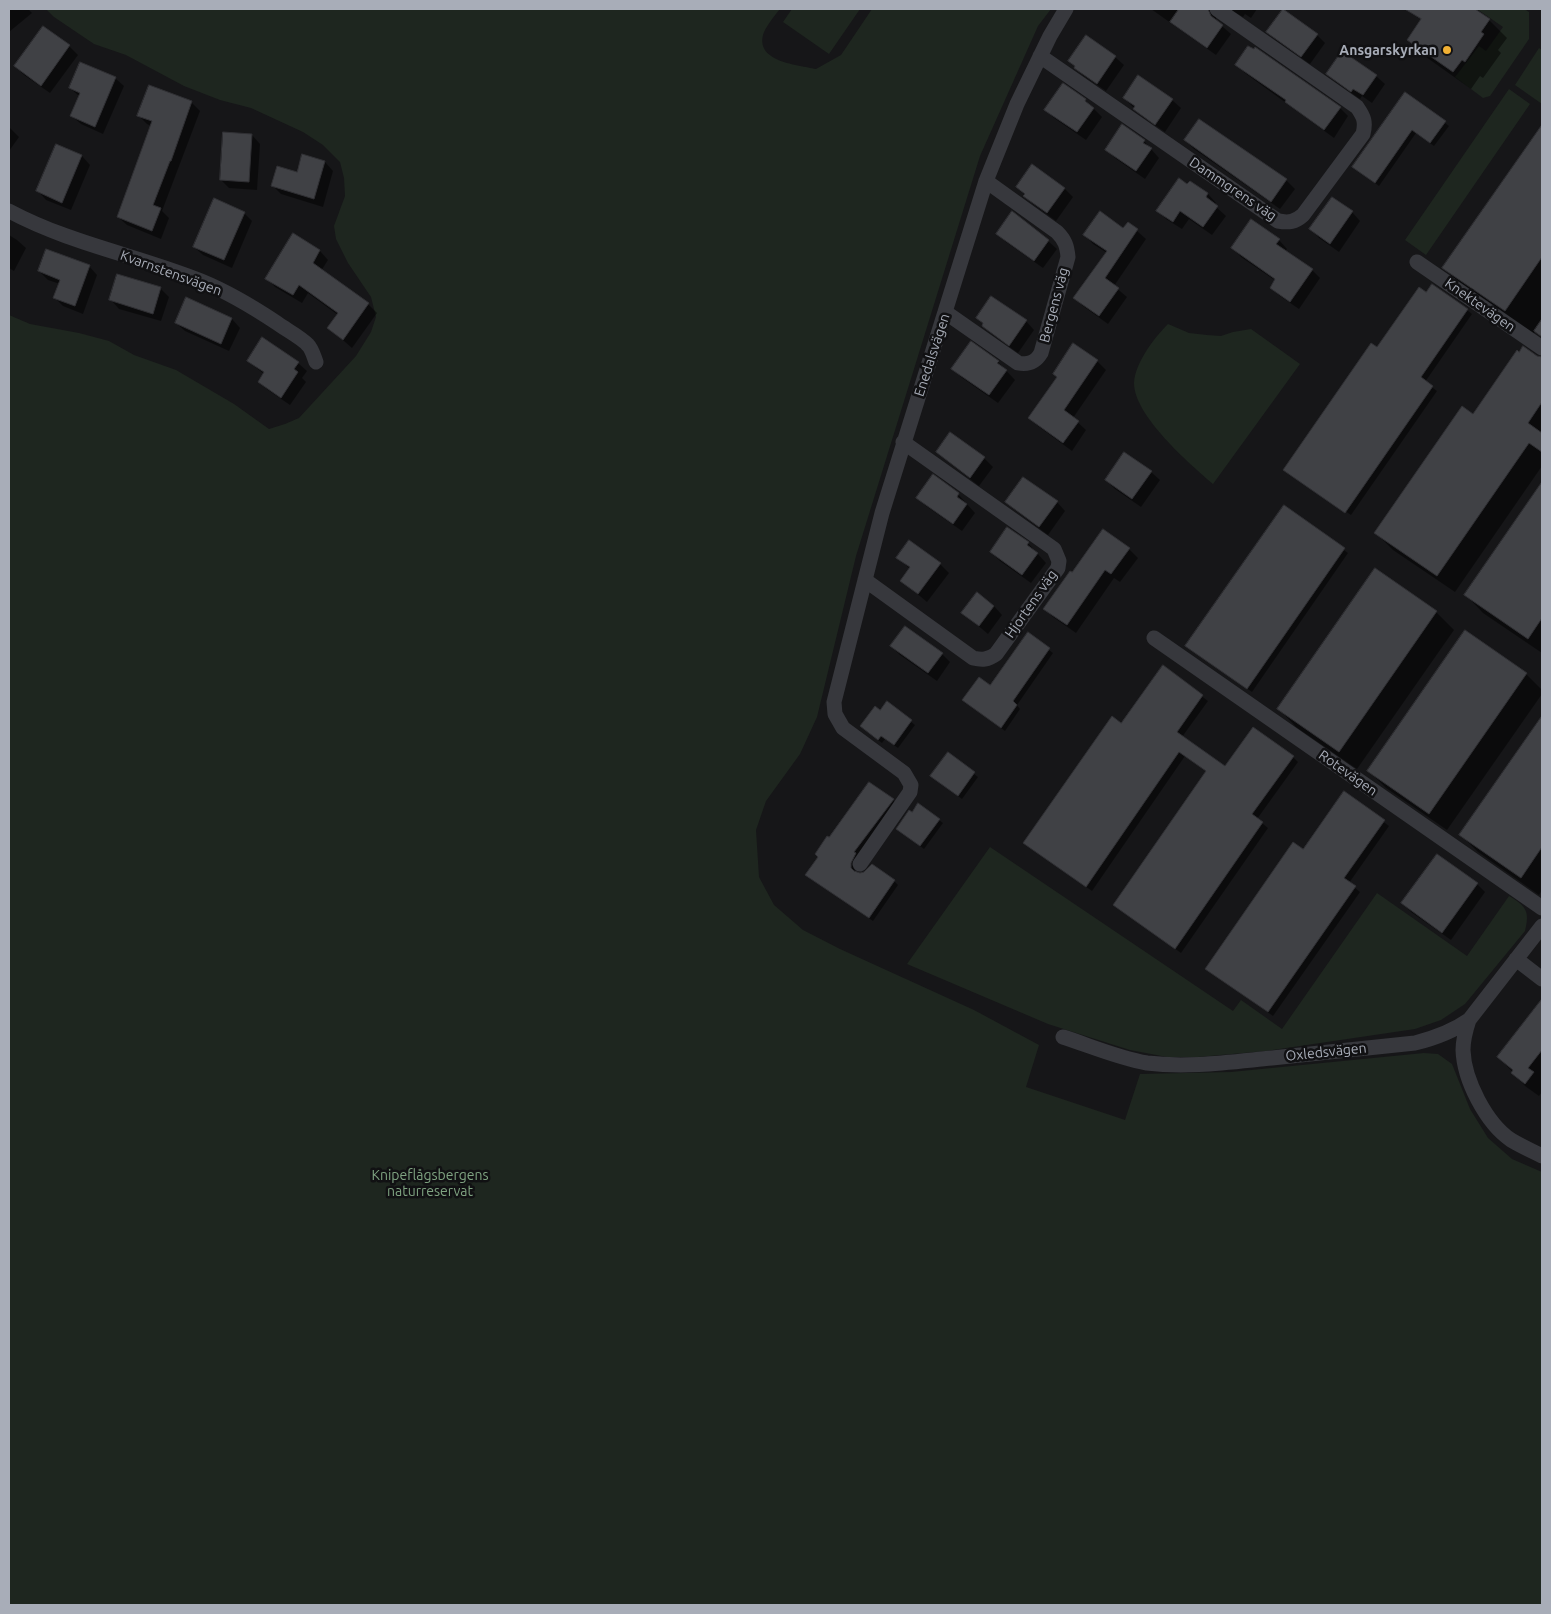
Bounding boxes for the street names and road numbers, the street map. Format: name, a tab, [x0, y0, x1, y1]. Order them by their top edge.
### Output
street label: Dammgrens väg	[1186, 154, 1280, 224]
street label: Kvarnstensvägen	[118, 247, 224, 299]
street label: Bergens väg	[1036, 266, 1072, 344]
street label: Knektevägen	[1441, 275, 1519, 335]
street label: Enedalsvägen	[911, 311, 953, 399]
street label: Hjortens väg	[1001, 567, 1061, 641]
street label: Rotevägen	[1315, 747, 1381, 799]
street label: Oxledsvägen	[1285, 1039, 1367, 1065]

